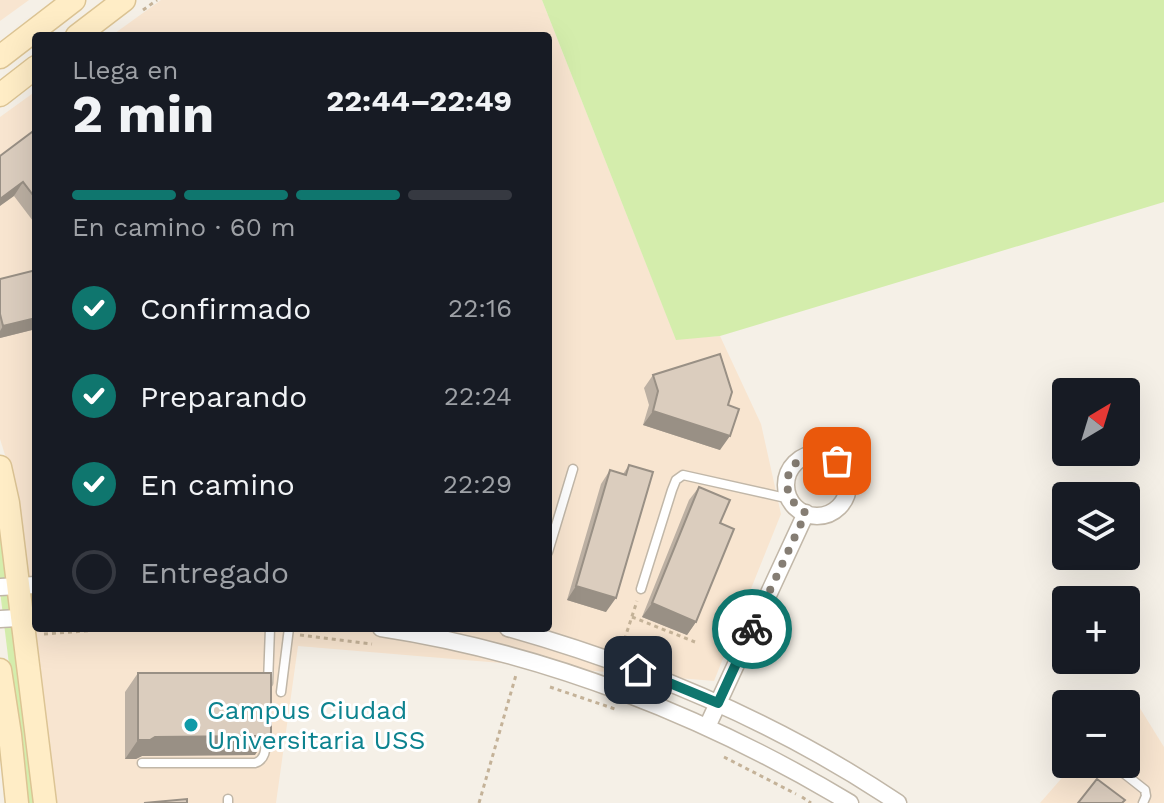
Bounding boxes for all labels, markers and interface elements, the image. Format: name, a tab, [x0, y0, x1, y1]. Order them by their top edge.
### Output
text: Llega en	[72, 55, 178, 85]
text: 22:44–22:49	[326, 83, 512, 118]
text: 2 min	[72, 84, 214, 145]
text: En camino · 60 m	[72, 212, 295, 242]
icon: check	[72, 286, 116, 330]
text: Confirmado	[140, 291, 311, 326]
text: 22:16	[448, 293, 512, 323]
icon: check	[72, 374, 116, 418]
north arrow	[1052, 378, 1140, 466]
map controls	[1052, 378, 1140, 778]
text: Preparando	[140, 379, 307, 414]
text: 22:24	[444, 381, 512, 411]
pin	[803, 427, 871, 495]
icon: bag	[815, 439, 859, 483]
icon: check	[72, 462, 116, 506]
text: En camino	[140, 467, 295, 502]
text: 22:29	[443, 469, 512, 499]
button: layers	[1052, 482, 1140, 570]
text: Entregado	[140, 555, 289, 590]
button: +	[1052, 586, 1140, 674]
courier	[712, 589, 792, 669]
icon: bike	[730, 607, 774, 651]
pin	[604, 636, 672, 704]
icon: home	[616, 648, 660, 692]
button: −	[1052, 690, 1140, 778]
place label: Campus Ciudad Universitaria USS	[207, 695, 425, 755]
marker: Campus Ciudad Universitaria USS	[182, 716, 200, 734]

